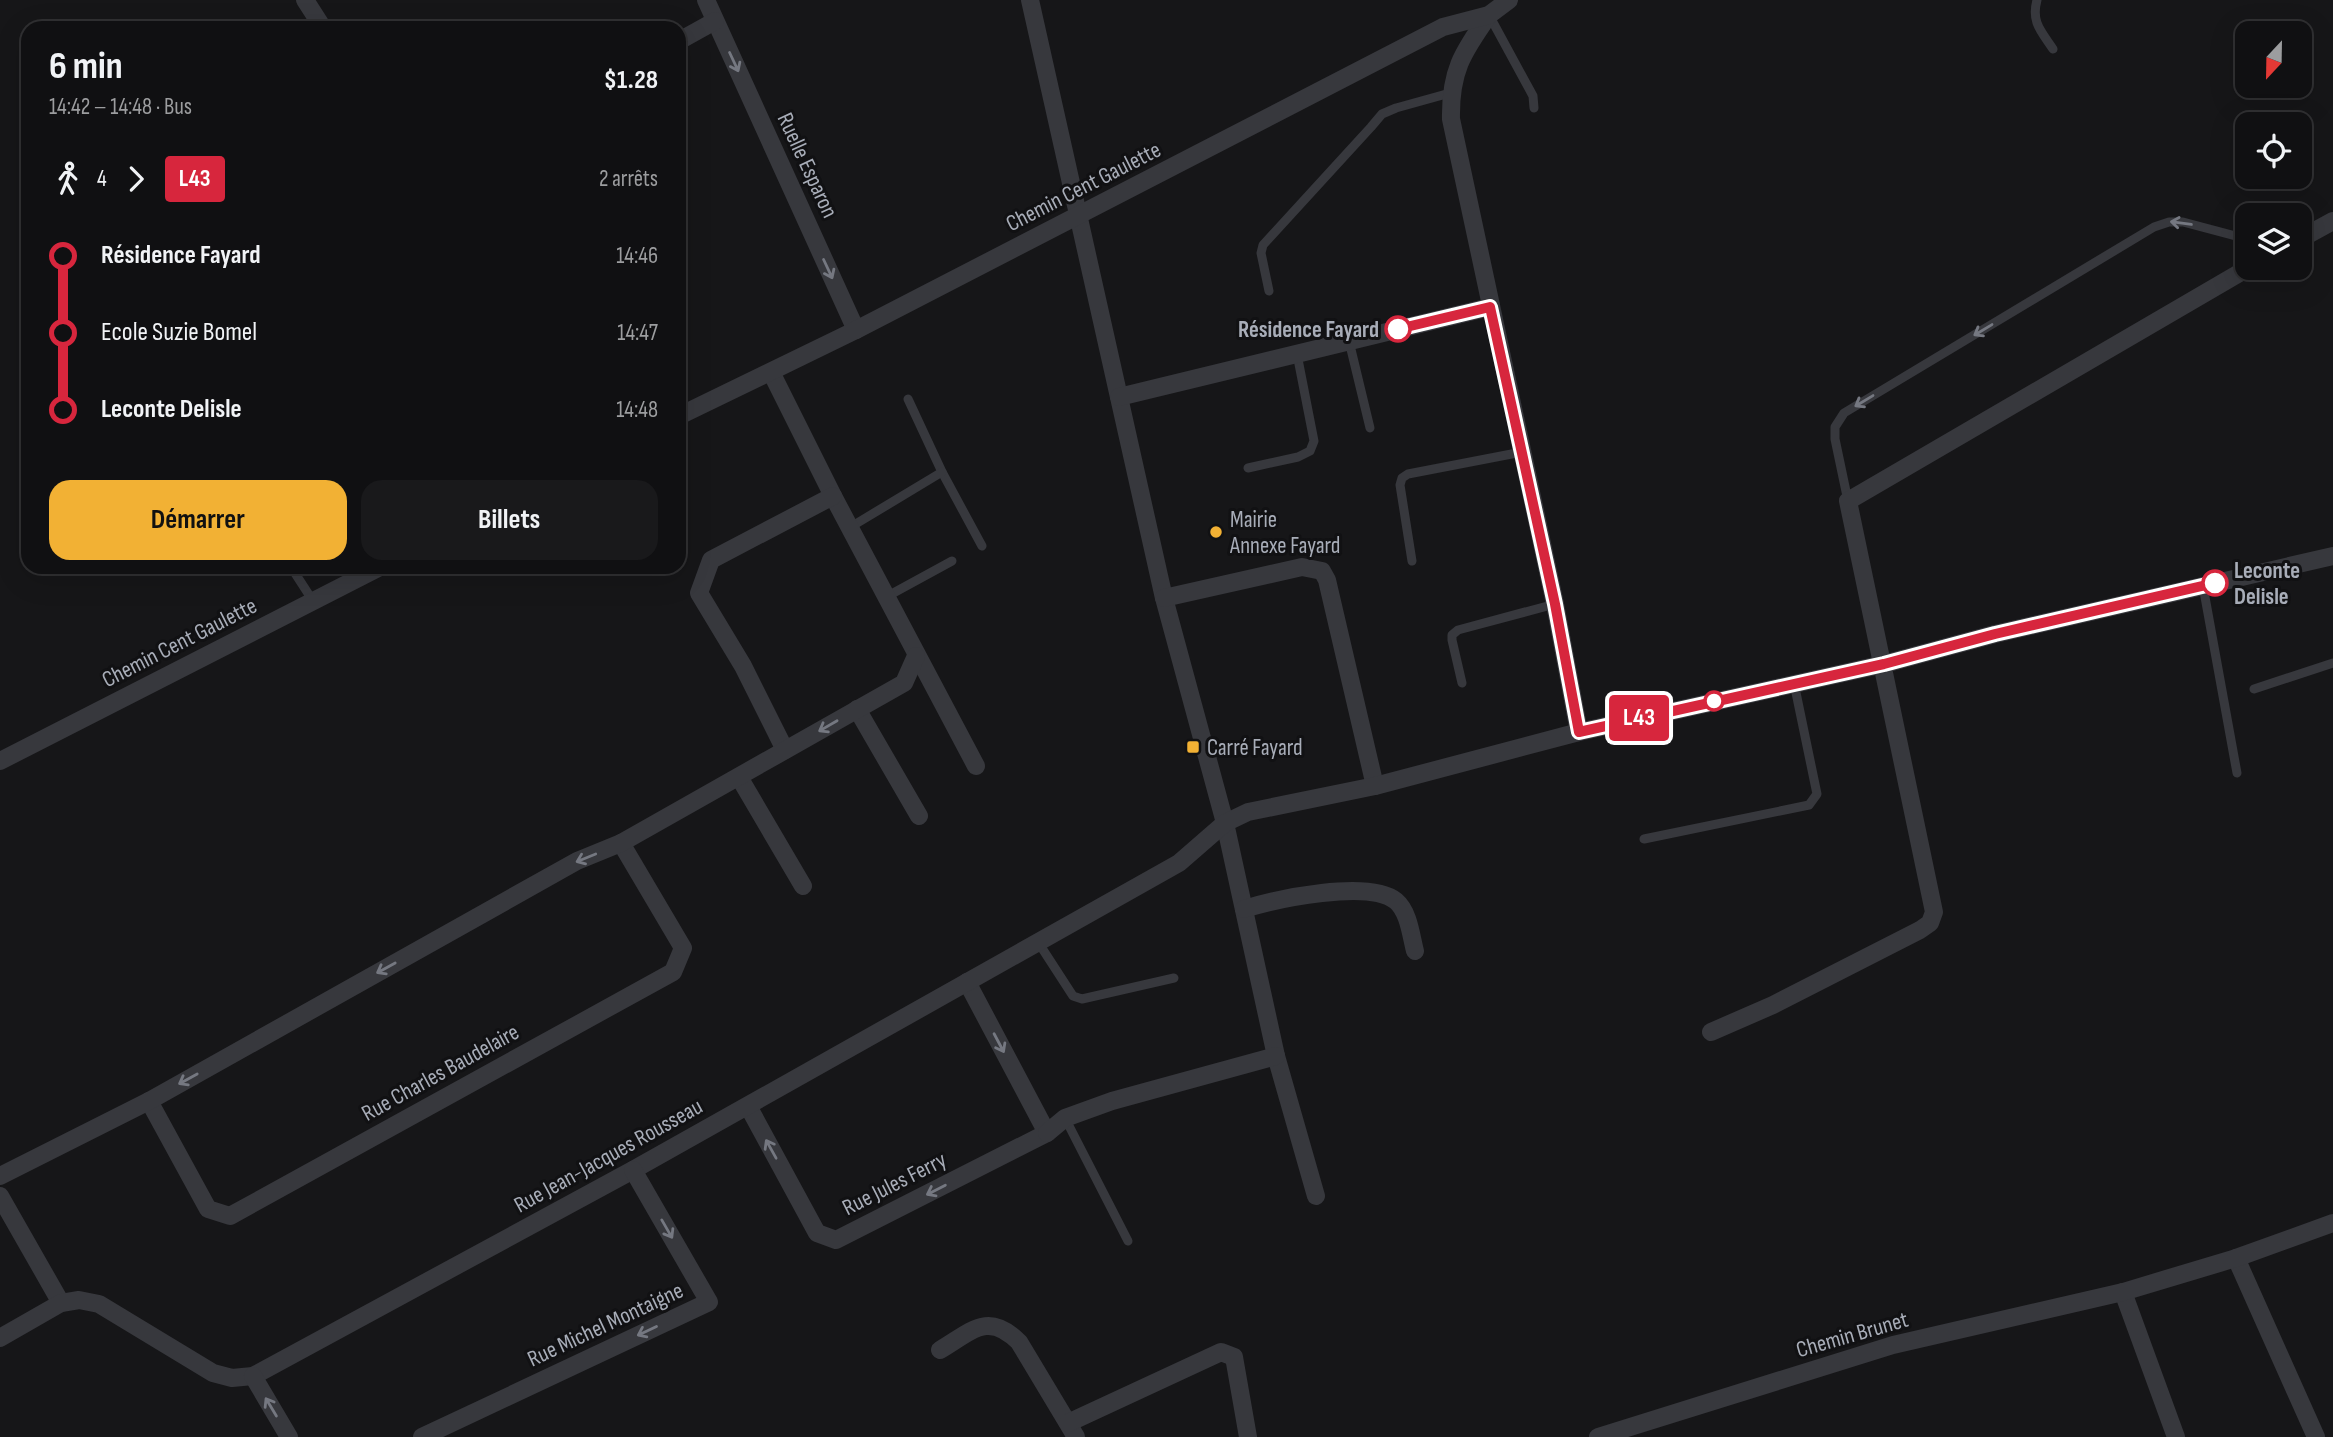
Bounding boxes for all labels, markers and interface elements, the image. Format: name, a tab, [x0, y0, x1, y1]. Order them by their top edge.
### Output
north arrow	[2235, 21, 2312, 98]
map controls	[2235, 21, 2312, 280]
text: 6 min	[49, 44, 123, 89]
one-way arrow	[728, 51, 741, 72]
text: $1.28	[604, 65, 658, 96]
text: 14:42 – 14:48 · Bus	[49, 93, 192, 121]
street label: Ruelle Esparon	[771, 108, 844, 222]
button: locate	[2235, 112, 2312, 189]
street label: Chemin Cent Gaulette	[1001, 136, 1166, 238]
icon: walk	[49, 160, 87, 198]
icon: forward	[117, 160, 155, 198]
text: L43	[179, 164, 211, 193]
text: 4	[97, 165, 107, 193]
text: 2 arrêts	[599, 165, 658, 193]
button: layers	[2235, 203, 2312, 280]
one-way arrow	[2170, 217, 2193, 230]
text: Résidence Fayard	[101, 240, 261, 271]
text: 14:46	[616, 242, 658, 270]
one-way arrow	[822, 258, 835, 279]
place label: Résidence Fayard	[1238, 316, 1379, 344]
marker: Résidence Fayard	[1385, 316, 1411, 342]
text: Ecole Suzie Bomel	[101, 317, 257, 348]
text: 14:47	[617, 319, 658, 347]
one-way arrow	[1974, 324, 1994, 338]
text: Leconte Delisle	[101, 394, 242, 425]
one-way arrow	[1855, 395, 1875, 409]
text: 14:48	[616, 396, 658, 424]
button: Démarrer	[49, 480, 347, 560]
button: Billets	[361, 480, 658, 560]
place label: Mairie Annexe Fayard	[1229, 506, 1340, 560]
marker: Mairie Annexe Fayard	[1208, 524, 1224, 540]
place label: Leconte Delisle	[2234, 557, 2300, 611]
marker: Leconte Delisle	[2202, 570, 2228, 596]
street label: Chemin Cent Gaulette	[97, 592, 262, 694]
unlabelled marker	[1704, 691, 1724, 711]
line badge: L43	[1599, 695, 1679, 741]
text: L43	[1623, 703, 1655, 732]
one-way arrow	[819, 719, 839, 733]
place label: Carré Fayard	[1207, 734, 1303, 762]
marker: Carré Fayard	[1185, 739, 1201, 755]
one-way arrow	[575, 852, 597, 865]
one-way arrow	[377, 961, 397, 975]
street label: Rue Charles Baudelaire	[357, 1018, 524, 1128]
one-way arrow	[993, 1032, 1007, 1052]
one-way arrow	[178, 1073, 199, 1086]
street label: Rue Jean-Jacques Rousseau	[509, 1092, 708, 1219]
one-way arrow	[764, 1139, 777, 1160]
street label: Rue Jules Ferry	[838, 1146, 951, 1222]
one-way arrow	[926, 1183, 946, 1197]
one-way arrow	[660, 1219, 674, 1239]
street label: Rue Michel Montaigne	[523, 1277, 688, 1373]
street label: Chemin Brunet	[1793, 1306, 1912, 1364]
one-way arrow	[637, 1325, 658, 1338]
one-way arrow	[264, 1397, 278, 1417]

